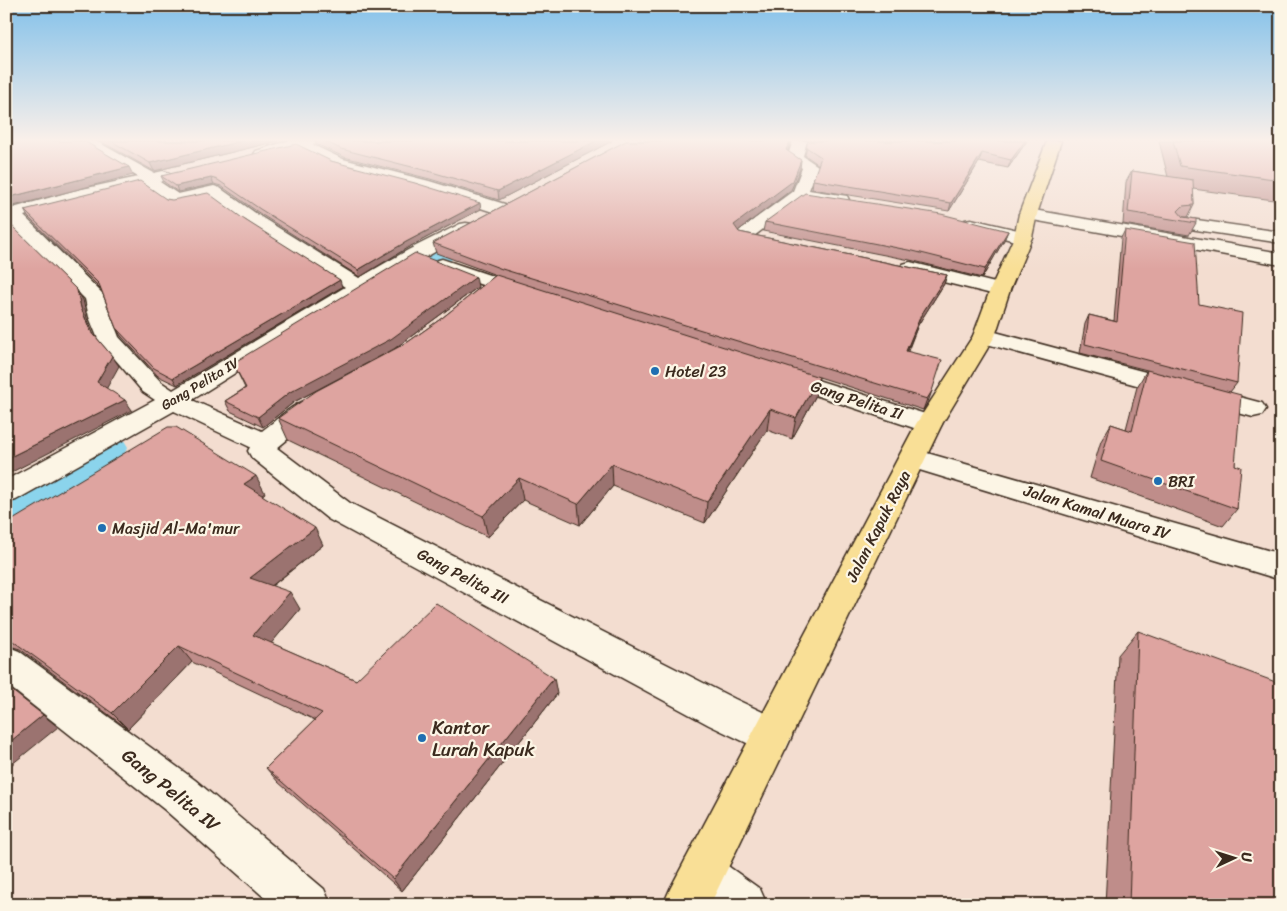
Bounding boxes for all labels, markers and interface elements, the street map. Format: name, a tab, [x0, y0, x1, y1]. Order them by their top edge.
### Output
street label: Gang Pelita IV	[156, 350, 245, 417]
place label: Hotel 23	[665, 357, 727, 386]
marker: Hotel 23	[649, 365, 661, 377]
street label: Gang Pelita II	[807, 371, 907, 429]
street label: Jalan Kapuk Raya	[837, 465, 919, 588]
place label: BRI	[1168, 467, 1196, 496]
marker: BRI	[1152, 475, 1164, 487]
street label: Jalan Kamal Muara IV	[1019, 476, 1174, 548]
place label: Masjid Al-Ma'mur	[112, 514, 241, 543]
marker: Masjid Al-Ma'mur	[96, 522, 108, 534]
street label: Gang Pelita III	[412, 540, 514, 613]
place label: Kantor Lurah Kapuk	[432, 711, 535, 766]
marker: Kantor Lurah Kapuk	[416, 732, 428, 744]
street label: Gang Pelita IV	[114, 740, 228, 841]
north arrow	[1210, 834, 1260, 884]
text: U	[1234, 852, 1259, 863]

